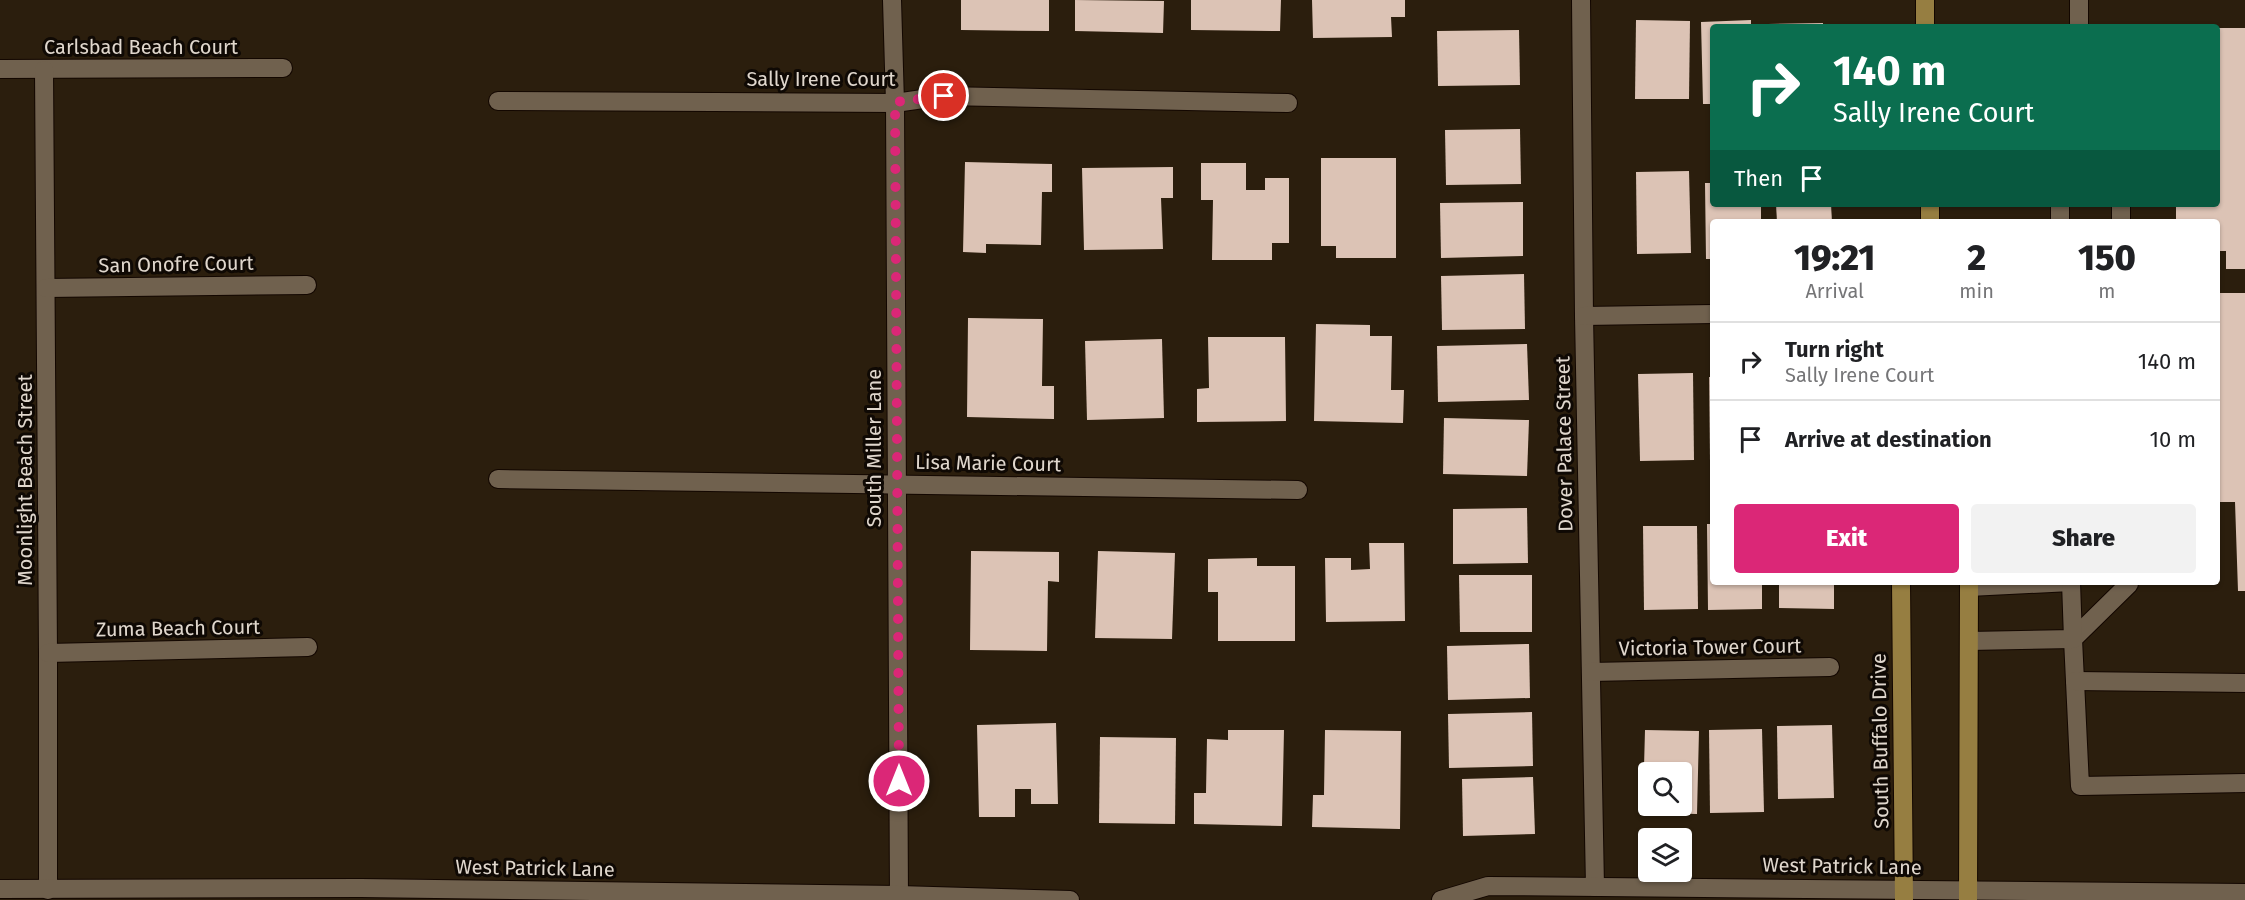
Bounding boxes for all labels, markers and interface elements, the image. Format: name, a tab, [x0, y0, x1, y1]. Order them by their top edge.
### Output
street label: Carlsbad Beach Court	[44, 35, 239, 59]
text: 140 m	[1833, 46, 1946, 96]
icon: right	[1734, 48, 1812, 126]
street label: Sally Irene Court	[746, 67, 896, 91]
pin	[918, 70, 969, 121]
icon: arrive	[927, 79, 960, 112]
text: Sally Irene Court	[1833, 97, 2034, 129]
icon: arrive	[1795, 162, 1828, 195]
text: Then	[1734, 165, 1783, 192]
text: 19:21	[1794, 236, 1875, 280]
text: 2	[1967, 236, 1986, 280]
text: 150	[2078, 236, 2136, 280]
street label: San Onofre Court	[98, 251, 255, 277]
text: Arrival	[1805, 279, 1864, 303]
text: min	[1959, 279, 1994, 303]
text: m	[2098, 279, 2115, 303]
text: Turn right	[1785, 336, 1884, 363]
icon: right	[1734, 345, 1767, 378]
text: 140 m	[2138, 348, 2196, 375]
street label: Dover Palace Street	[1550, 355, 1578, 532]
text: Sally Irene Court	[1785, 363, 1934, 387]
street label: South Miller Lane	[862, 369, 886, 527]
street label: Moonlight Beach Street	[13, 374, 37, 586]
icon: arrive	[1734, 423, 1767, 456]
text: Arrive at destination	[1785, 426, 1992, 453]
text: 10 m	[2150, 426, 2196, 453]
street label: Lisa Marie Court	[915, 450, 1062, 476]
button: Exit	[1734, 504, 1959, 573]
button: Share	[1971, 504, 2196, 573]
street label: Zuma Beach Court	[96, 615, 261, 641]
street label: Victoria Tower Court	[1618, 633, 1802, 661]
street label: South Buffalo Drive	[1866, 653, 1894, 829]
position arrow	[867, 749, 931, 813]
map controls	[1638, 762, 1692, 882]
button: search	[1638, 762, 1692, 816]
button: layers	[1638, 828, 1692, 882]
street label: West Patrick Lane	[1762, 853, 1922, 879]
street label: West Patrick Lane	[455, 855, 615, 881]

